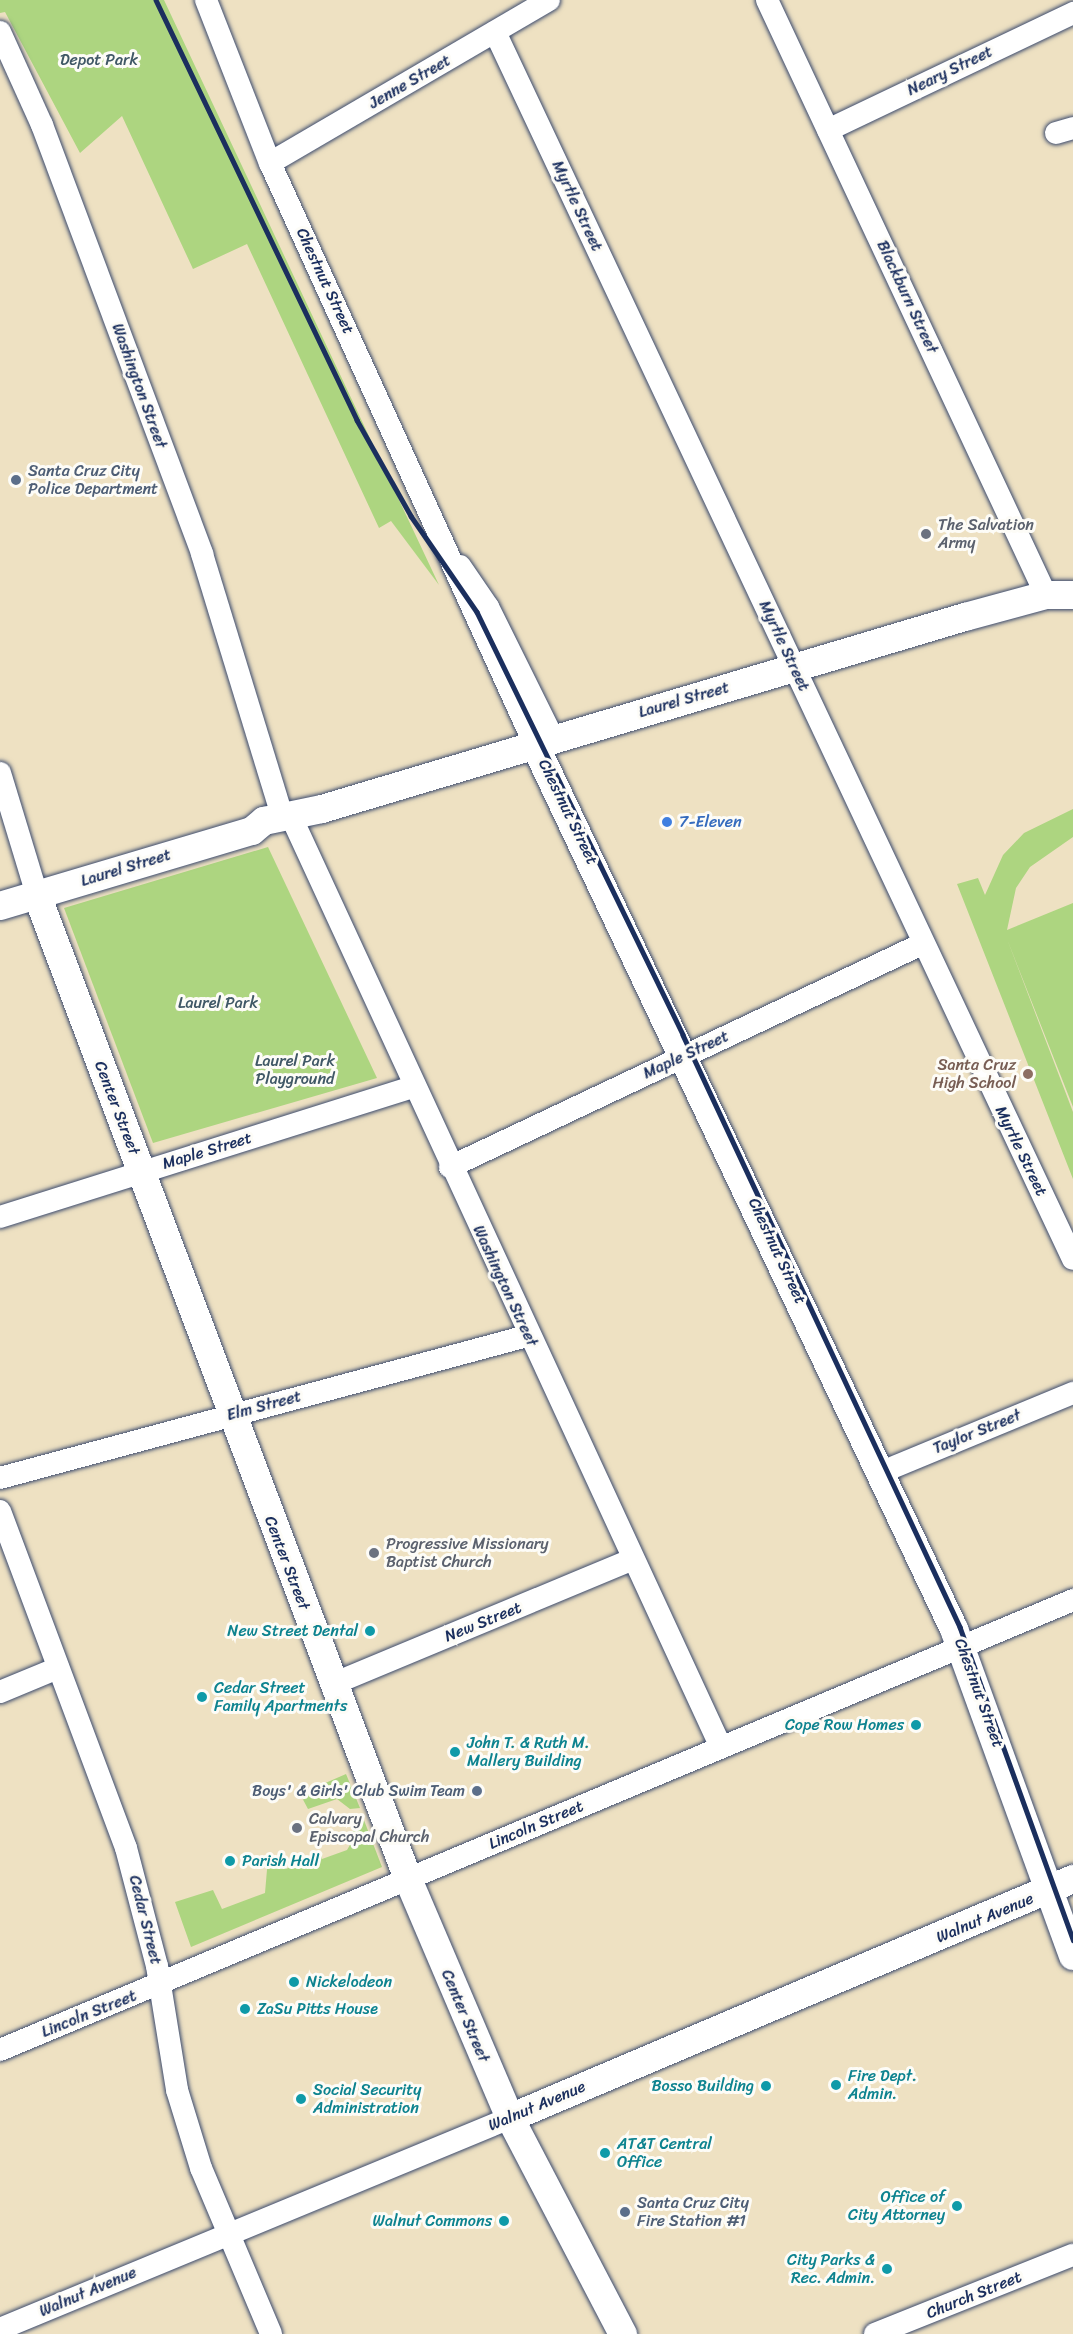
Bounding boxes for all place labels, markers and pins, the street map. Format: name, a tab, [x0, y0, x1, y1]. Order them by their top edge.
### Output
place label: Santa Cruz City Police Department	[28, 461, 157, 499]
marker: Santa Cruz City Police Department	[9, 473, 23, 487]
place label: The Salvation Army	[938, 515, 1033, 553]
marker: The Salvation Army	[919, 527, 933, 541]
place label: 7-Eleven	[679, 812, 742, 832]
marker: 7-Eleven	[660, 815, 674, 829]
place label: Santa Cruz High School	[932, 1055, 1016, 1093]
marker: Santa Cruz High School	[1021, 1067, 1035, 1081]
place label: Progressive Missionary Baptist Church	[386, 1534, 548, 1572]
marker: Progressive Missionary Baptist Church	[367, 1546, 381, 1560]
place label: New Street Dental	[227, 1621, 358, 1641]
marker: New Street Dental	[363, 1624, 377, 1638]
place label: Cedar Street Family Apartments	[214, 1678, 347, 1716]
marker: Cedar Street Family Apartments	[195, 1690, 209, 1704]
place label: Cope Row Homes	[785, 1715, 904, 1735]
marker: Cope Row Homes	[909, 1718, 923, 1732]
place label: John T. & Ruth M. Mallery Building	[467, 1733, 590, 1771]
marker: John T. & Ruth M. Mallery Building	[448, 1745, 462, 1759]
place label: Boys' & Girls' Club Swim Team	[251, 1781, 465, 1801]
marker: Boys' & Girls' Club Swim Team	[470, 1784, 484, 1798]
place label: Calvary Episcopal Church	[309, 1809, 429, 1847]
marker: Calvary Episcopal Church	[290, 1821, 304, 1835]
place label: Parish Hall	[242, 1851, 319, 1871]
marker: Parish Hall	[223, 1854, 237, 1868]
place label: Nickelodeon	[306, 1972, 392, 1992]
marker: Nickelodeon	[287, 1975, 301, 1989]
place label: ZaSu Pitts House	[257, 1999, 378, 2019]
marker: ZaSu Pitts House	[238, 2002, 252, 2016]
place label: Fire Dept. Admin.	[848, 2066, 918, 2104]
place label: Bosso Building	[652, 2076, 754, 2096]
marker: Fire Dept. Admin.	[829, 2078, 843, 2092]
marker: Bosso Building	[759, 2079, 773, 2093]
place label: Social Security Administration	[313, 2080, 421, 2118]
marker: Social Security Administration	[294, 2092, 308, 2106]
place label: AT&T Central Office	[617, 2134, 712, 2172]
marker: AT&T Central Office	[598, 2146, 612, 2160]
place label: Office of City Attorney	[848, 2187, 945, 2225]
place label: Santa Cruz City Fire Station #1	[637, 2193, 749, 2231]
marker: Office of City Attorney	[950, 2199, 964, 2213]
marker: Santa Cruz City Fire Station #1	[618, 2205, 632, 2219]
place label: Walnut Commons	[372, 2211, 492, 2231]
marker: Walnut Commons	[497, 2214, 511, 2228]
place label: City Parks & Rec. Admin.	[787, 2250, 875, 2288]
marker: City Parks & Rec. Admin.	[880, 2262, 894, 2276]

